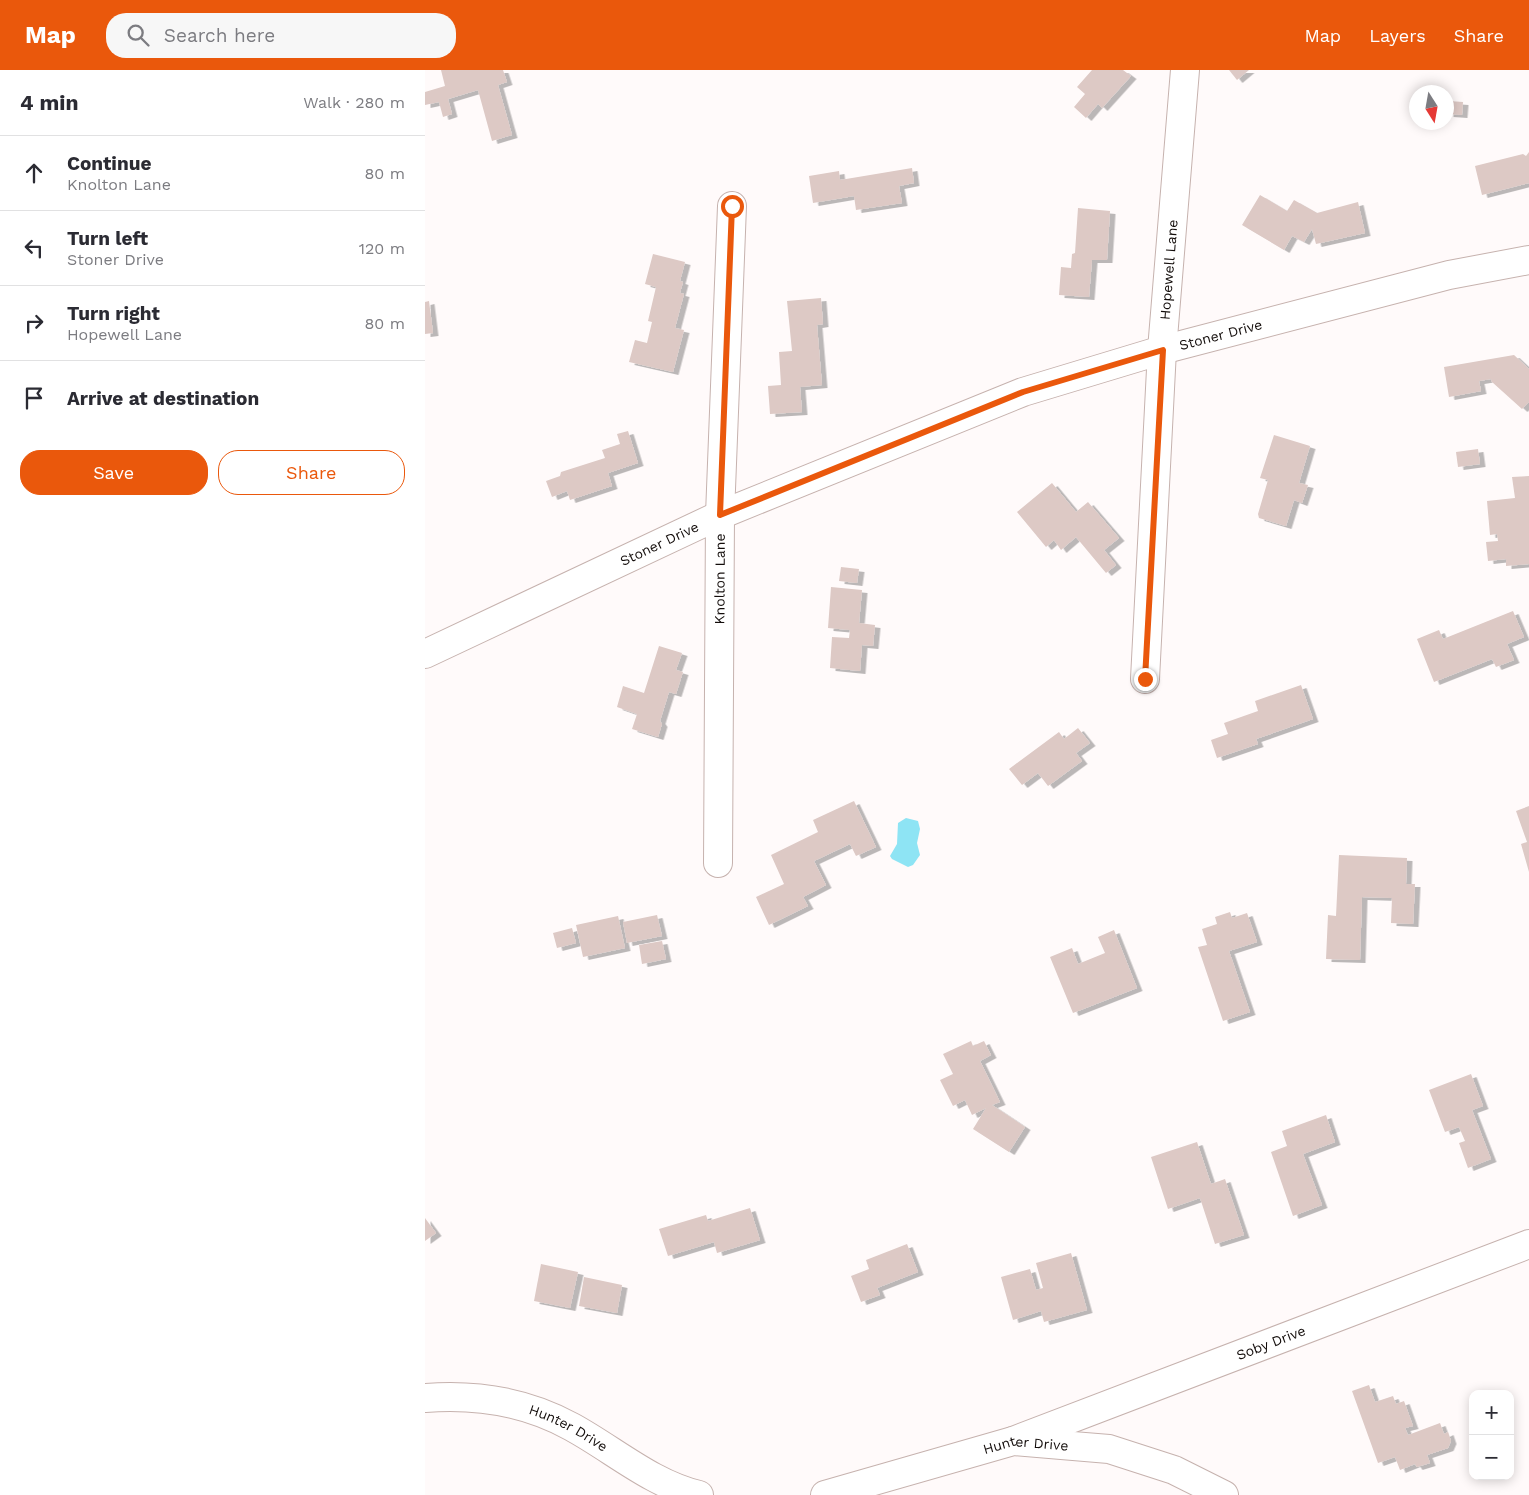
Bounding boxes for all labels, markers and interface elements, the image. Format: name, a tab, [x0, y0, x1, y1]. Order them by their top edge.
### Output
search box	[106, 13, 456, 58]
text: Map	[25, 21, 76, 49]
icon: search	[124, 21, 152, 49]
text: Search here	[164, 24, 275, 47]
text: Map	[1304, 25, 1341, 46]
text: Layers	[1369, 25, 1426, 46]
text: Share	[1454, 25, 1504, 46]
north arrow	[1409, 85, 1454, 130]
text: 4 min	[20, 90, 78, 115]
text: Walk · 280 m	[303, 93, 405, 112]
text: Continue	[67, 152, 151, 175]
icon: ahead	[20, 159, 48, 187]
text: 80 m	[364, 164, 405, 183]
text: Knolton Lane	[67, 175, 171, 194]
route start	[721, 195, 744, 218]
street label: Hopewell Lane	[1156, 219, 1181, 321]
text: Turn left	[67, 227, 148, 250]
icon: left	[20, 234, 48, 262]
text: 120 m	[359, 239, 405, 258]
text: Stoner Drive	[67, 250, 164, 269]
text: Turn right	[67, 302, 160, 325]
icon: right	[20, 309, 48, 337]
text: 80 m	[364, 314, 405, 333]
street label: Stoner Drive	[1178, 316, 1264, 353]
text: Hopewell Lane	[67, 325, 182, 344]
icon: arrive	[20, 384, 48, 412]
text: Arrive at destination	[67, 387, 259, 410]
button: Save	[20, 450, 208, 495]
button: Share	[218, 450, 405, 495]
street label: Stoner Drive	[617, 518, 701, 569]
street label: Knolton Lane	[711, 533, 728, 625]
route end	[1134, 668, 1157, 691]
street label: Soby Drive	[1234, 1322, 1308, 1363]
map controls	[1469, 1390, 1514, 1480]
button: +	[1469, 1390, 1514, 1435]
street label: Hunter Drive	[527, 1401, 611, 1455]
street label: Hunter Drive	[981, 1433, 1069, 1457]
button: −	[1469, 1435, 1514, 1480]

